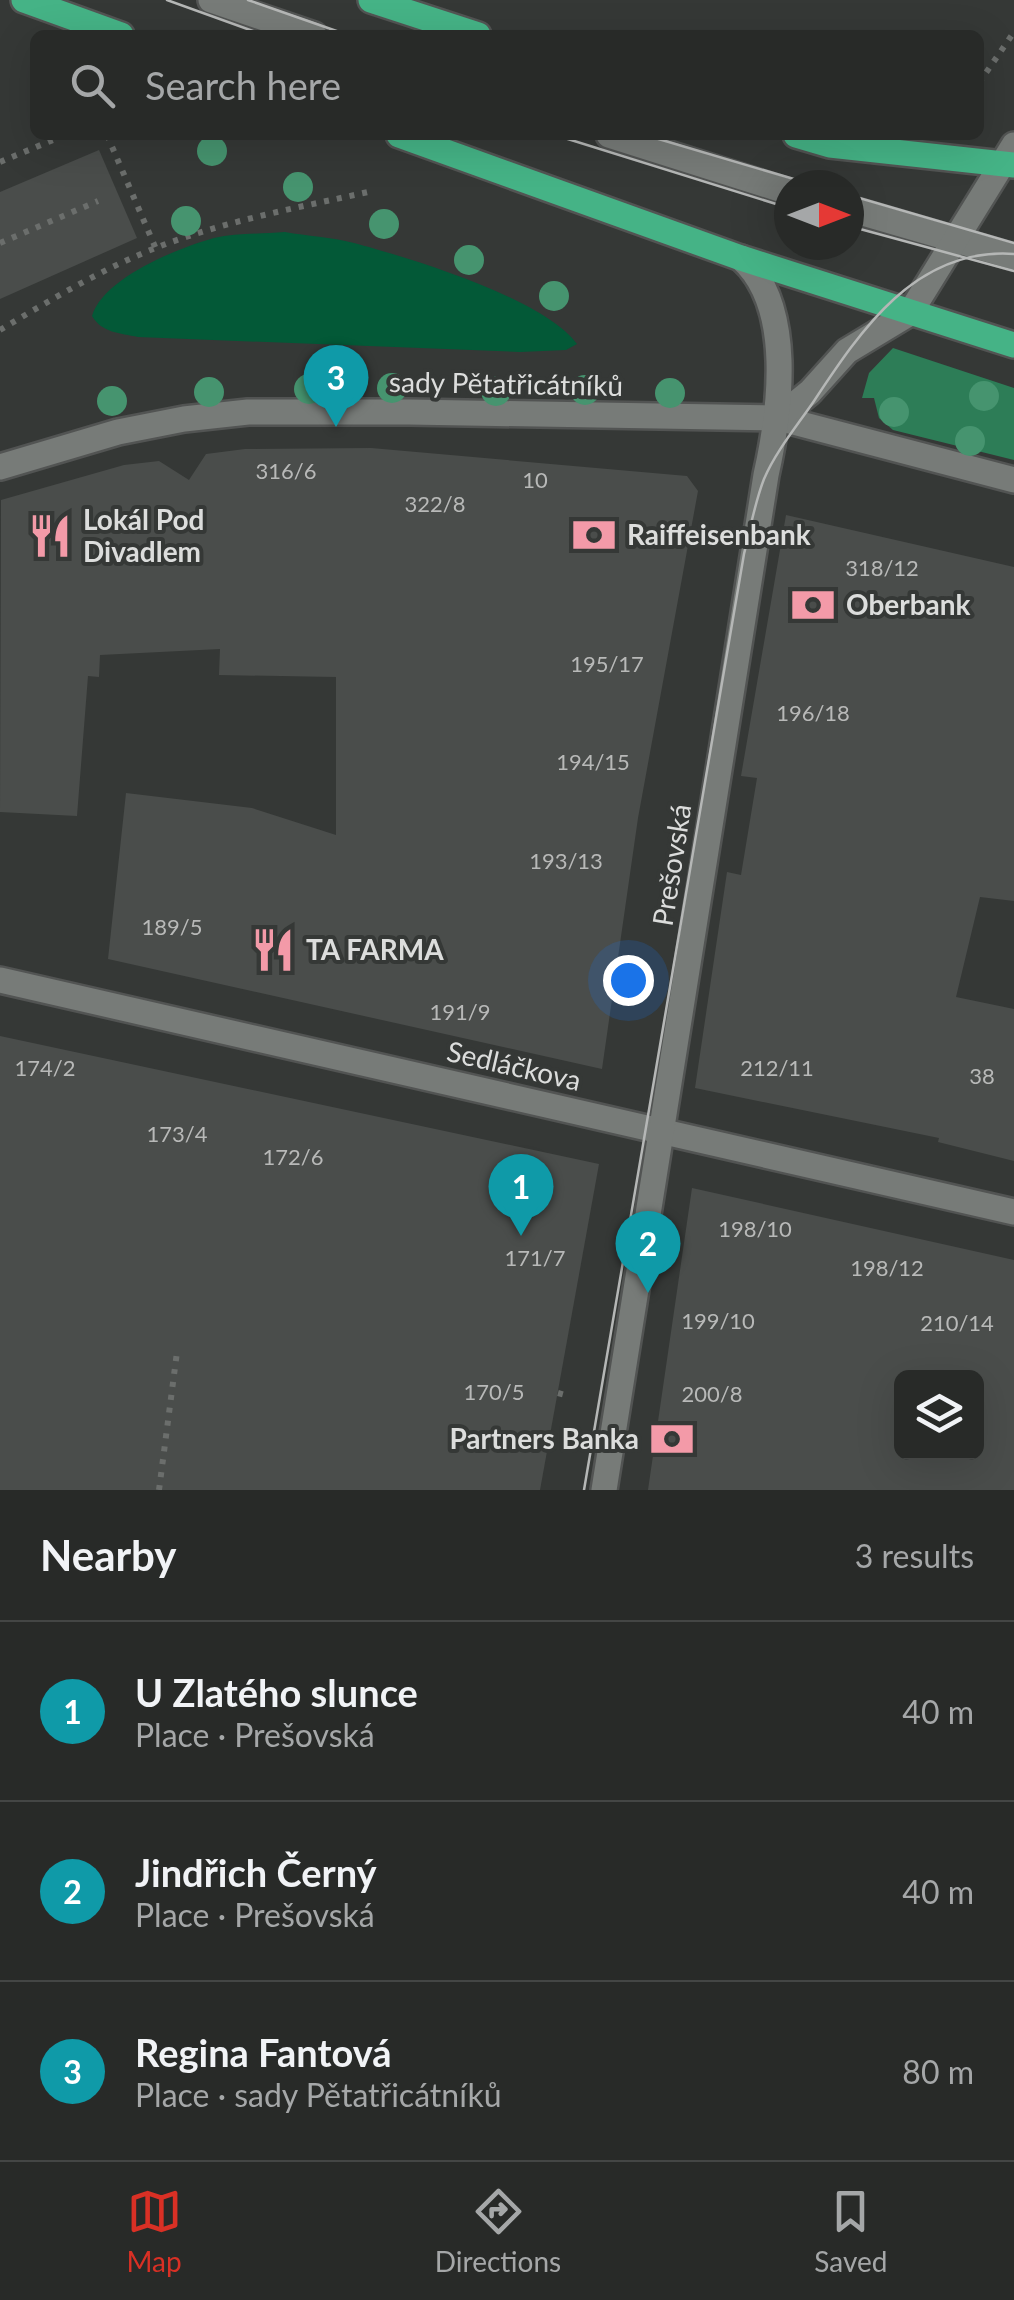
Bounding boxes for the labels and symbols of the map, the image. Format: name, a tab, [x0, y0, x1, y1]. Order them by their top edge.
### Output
north arrow	[774, 170, 864, 260]
pin: 3	[304, 344, 368, 427]
street label: sady Pětatřicátníků	[389, 364, 623, 402]
house number: 316/6	[256, 457, 316, 484]
house number: 10	[522, 466, 548, 493]
house number: 322/8	[405, 490, 465, 517]
place label: Lokál Pod Divadlem	[83, 502, 205, 568]
bank icon: Raiffeisenbank	[570, 511, 618, 559]
restaurant icon: Lokál Pod Divadlem	[26, 512, 74, 560]
place label: Raiffeisenbank	[627, 517, 811, 551]
house number: 318/12	[845, 554, 919, 581]
bank icon: Oberbank	[789, 581, 837, 629]
place label: Oberbank	[846, 587, 971, 621]
house number: 195/17	[570, 650, 644, 677]
house number: 196/18	[776, 699, 850, 726]
house number: 194/15	[556, 748, 630, 775]
street label: Prešovská	[645, 801, 697, 928]
house number: 193/13	[529, 847, 603, 874]
house number: 189/5	[142, 913, 202, 940]
restaurant icon: TA FARMA	[249, 926, 297, 974]
place label: TA FARMA	[306, 932, 444, 966]
your location	[603, 955, 654, 1006]
house number: 191/9	[430, 998, 490, 1025]
street label: Sedláčkova	[444, 1033, 585, 1097]
house number: 174/2	[15, 1054, 75, 1081]
house number: 212/11	[740, 1054, 814, 1081]
house number: 38	[969, 1062, 995, 1089]
house number: 173/4	[147, 1120, 208, 1147]
house number: 172/6	[263, 1143, 323, 1170]
pin: 1	[488, 1154, 554, 1236]
pin: 2	[616, 1210, 680, 1293]
house number: 198/10	[718, 1215, 792, 1242]
house number: 171/7	[505, 1244, 565, 1271]
house number: 198/12	[850, 1254, 924, 1281]
house number: 199/10	[681, 1307, 755, 1334]
house number: 210/14	[920, 1309, 994, 1336]
house number: 170/5	[464, 1378, 524, 1405]
house number: 200/8	[682, 1380, 742, 1407]
bank icon: Partners Banka	[648, 1415, 696, 1463]
place label: Partners Banka	[449, 1421, 639, 1455]

